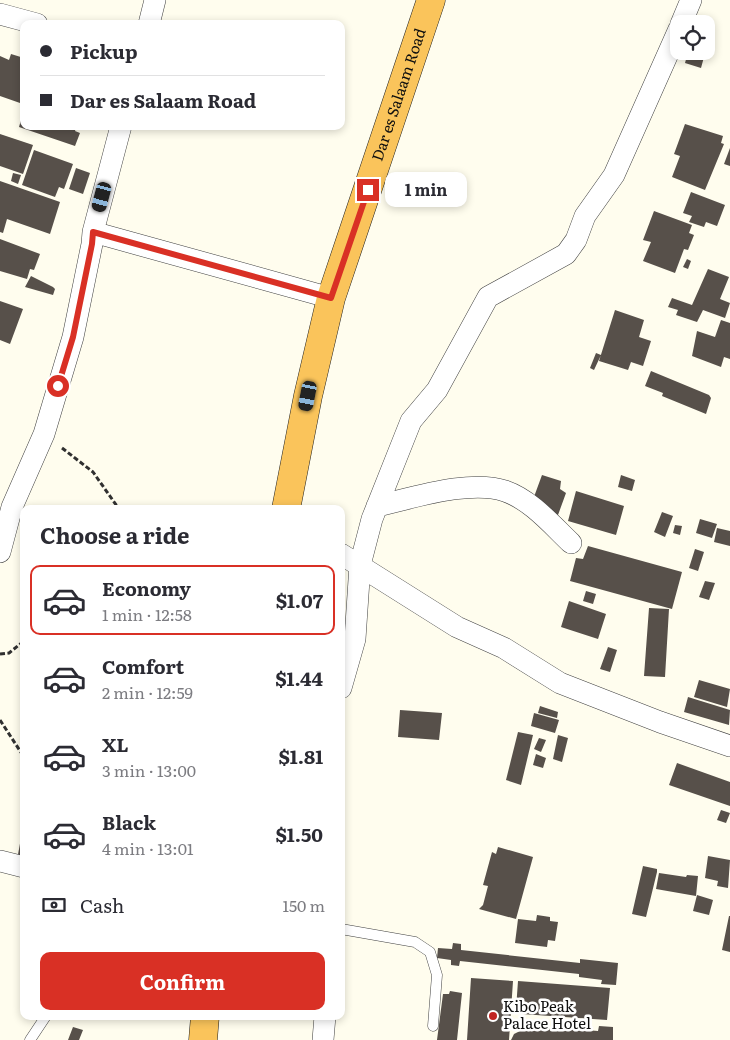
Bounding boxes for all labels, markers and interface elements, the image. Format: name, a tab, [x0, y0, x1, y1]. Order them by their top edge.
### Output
map controls	[670, 15, 715, 60]
button: locate	[670, 15, 715, 60]
street label: Dar es Salaam Road	[365, 25, 431, 164]
text: Pickup	[70, 37, 138, 65]
text: Dar es Salaam Road	[70, 86, 256, 114]
callout: 1 min	[386, 172, 468, 208]
text: 1 min	[405, 177, 447, 201]
route end	[357, 179, 379, 201]
car	[90, 181, 113, 213]
route start	[47, 375, 69, 397]
car	[297, 380, 318, 412]
text: Choose a ride	[40, 518, 189, 551]
text: Economy	[102, 574, 191, 602]
icon: car	[42, 578, 87, 623]
text: $1.07	[276, 586, 323, 614]
text: 1 min · 12:58	[102, 602, 192, 626]
text: Comfort	[102, 652, 184, 680]
icon: car	[42, 656, 87, 701]
text: $1.44	[275, 664, 323, 692]
text: 2 min · 12:59	[102, 680, 193, 704]
text: XL	[102, 730, 129, 758]
icon: car	[42, 734, 87, 779]
text: $1.81	[279, 742, 323, 770]
text: 3 min · 13:00	[102, 758, 196, 782]
text: Black	[102, 808, 156, 836]
icon: car	[42, 812, 87, 857]
text: $1.50	[276, 820, 323, 848]
text: 4 min · 13:01	[102, 836, 193, 860]
icon: cash	[40, 891, 68, 919]
text: Cash	[80, 891, 124, 919]
text: 150 m	[282, 893, 325, 917]
button: Confirm	[40, 952, 325, 1010]
place label: Kibo Peak Palace Hotel	[503, 994, 591, 1034]
marker: Kibo Peak Palace Hotel	[487, 1010, 499, 1022]

